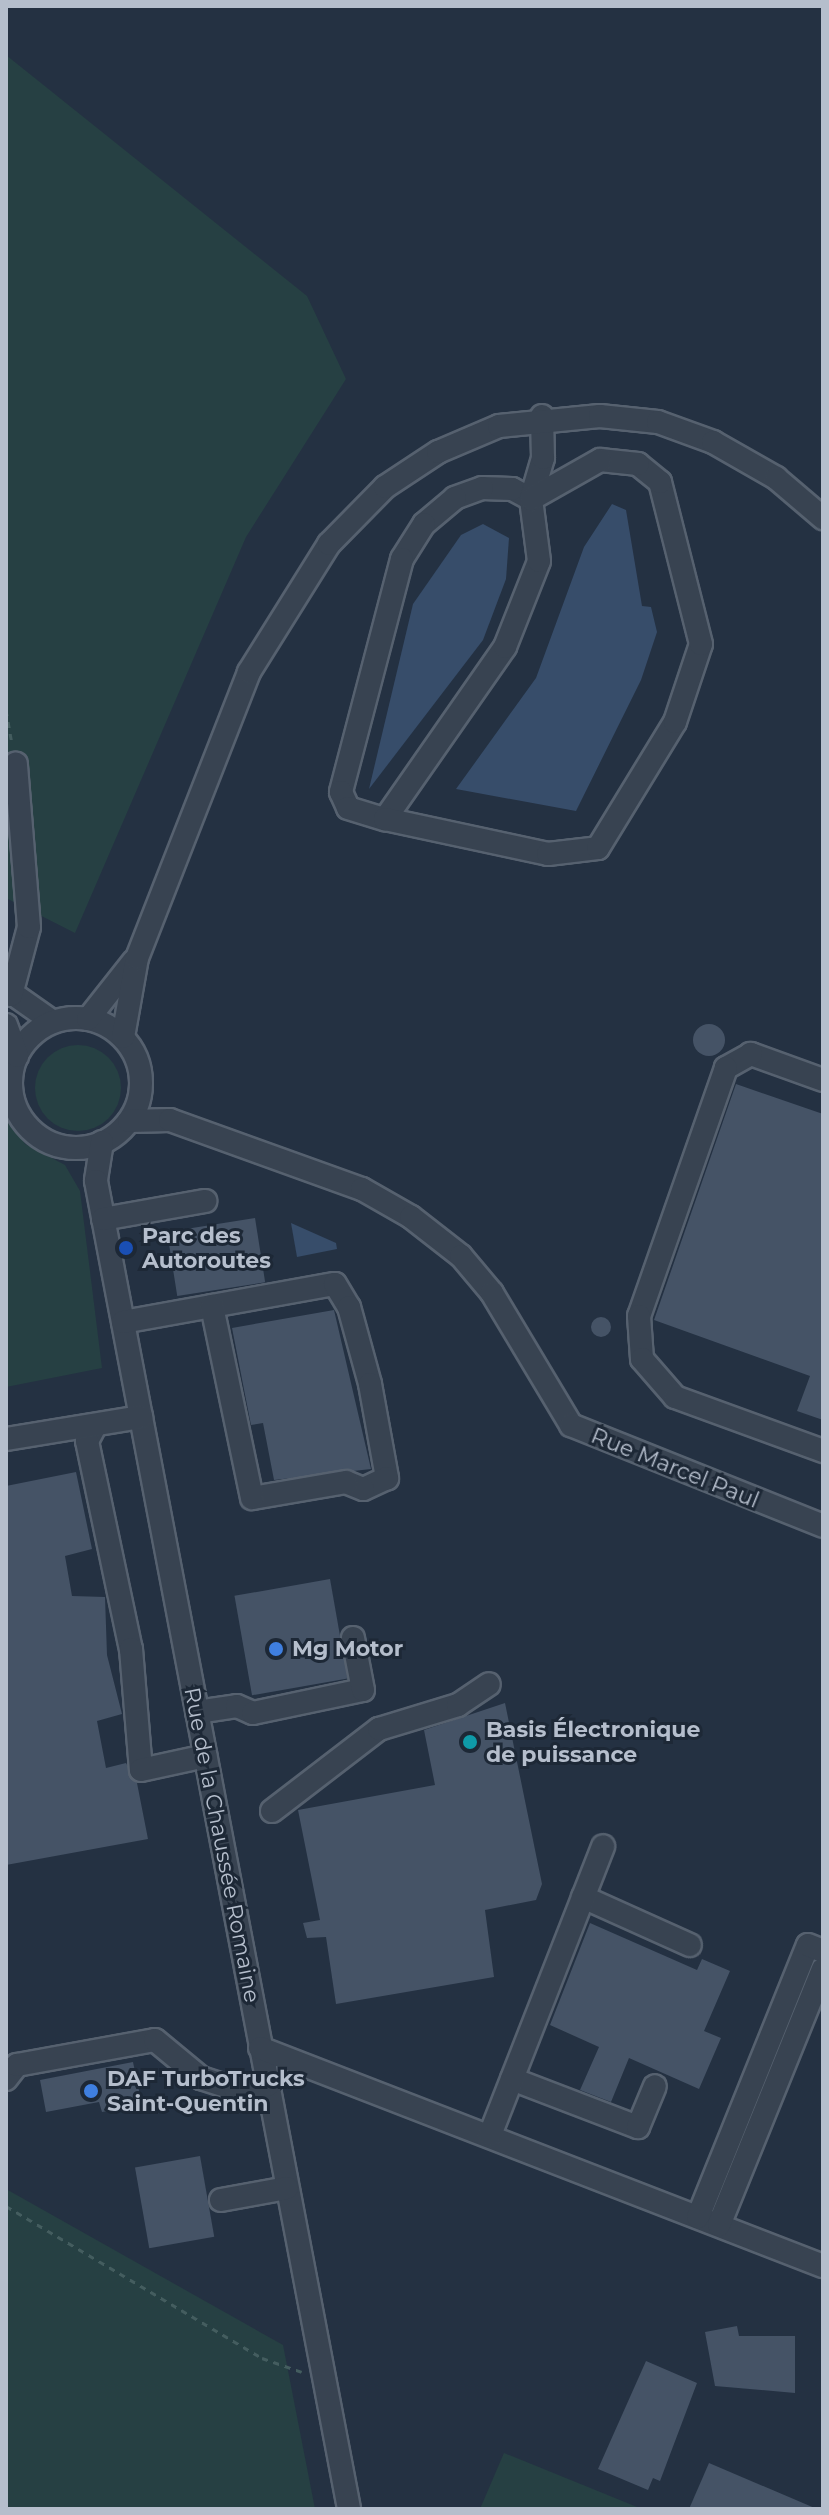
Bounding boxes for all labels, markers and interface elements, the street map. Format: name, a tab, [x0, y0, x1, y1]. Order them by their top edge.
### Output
place label: Parc des Autoroutes	[142, 1222, 271, 1274]
marker: Parc des Autoroutes	[117, 1239, 135, 1257]
street label: Rue Marcel Paul	[587, 1422, 763, 1514]
place label: Mg Motor	[292, 1636, 403, 1662]
marker: Mg Motor	[267, 1640, 285, 1658]
street label: Rue de la Chaussée Romaine	[178, 1685, 266, 2005]
place label: Basis Électronique de puissance	[486, 1716, 700, 1768]
marker: Basis Électronique de puissance	[461, 1733, 479, 1751]
place label: DAF TurboTrucks Saint-Quentin	[107, 2065, 305, 2116]
marker: DAF TurboTrucks Saint-Quentin	[82, 2082, 100, 2100]

